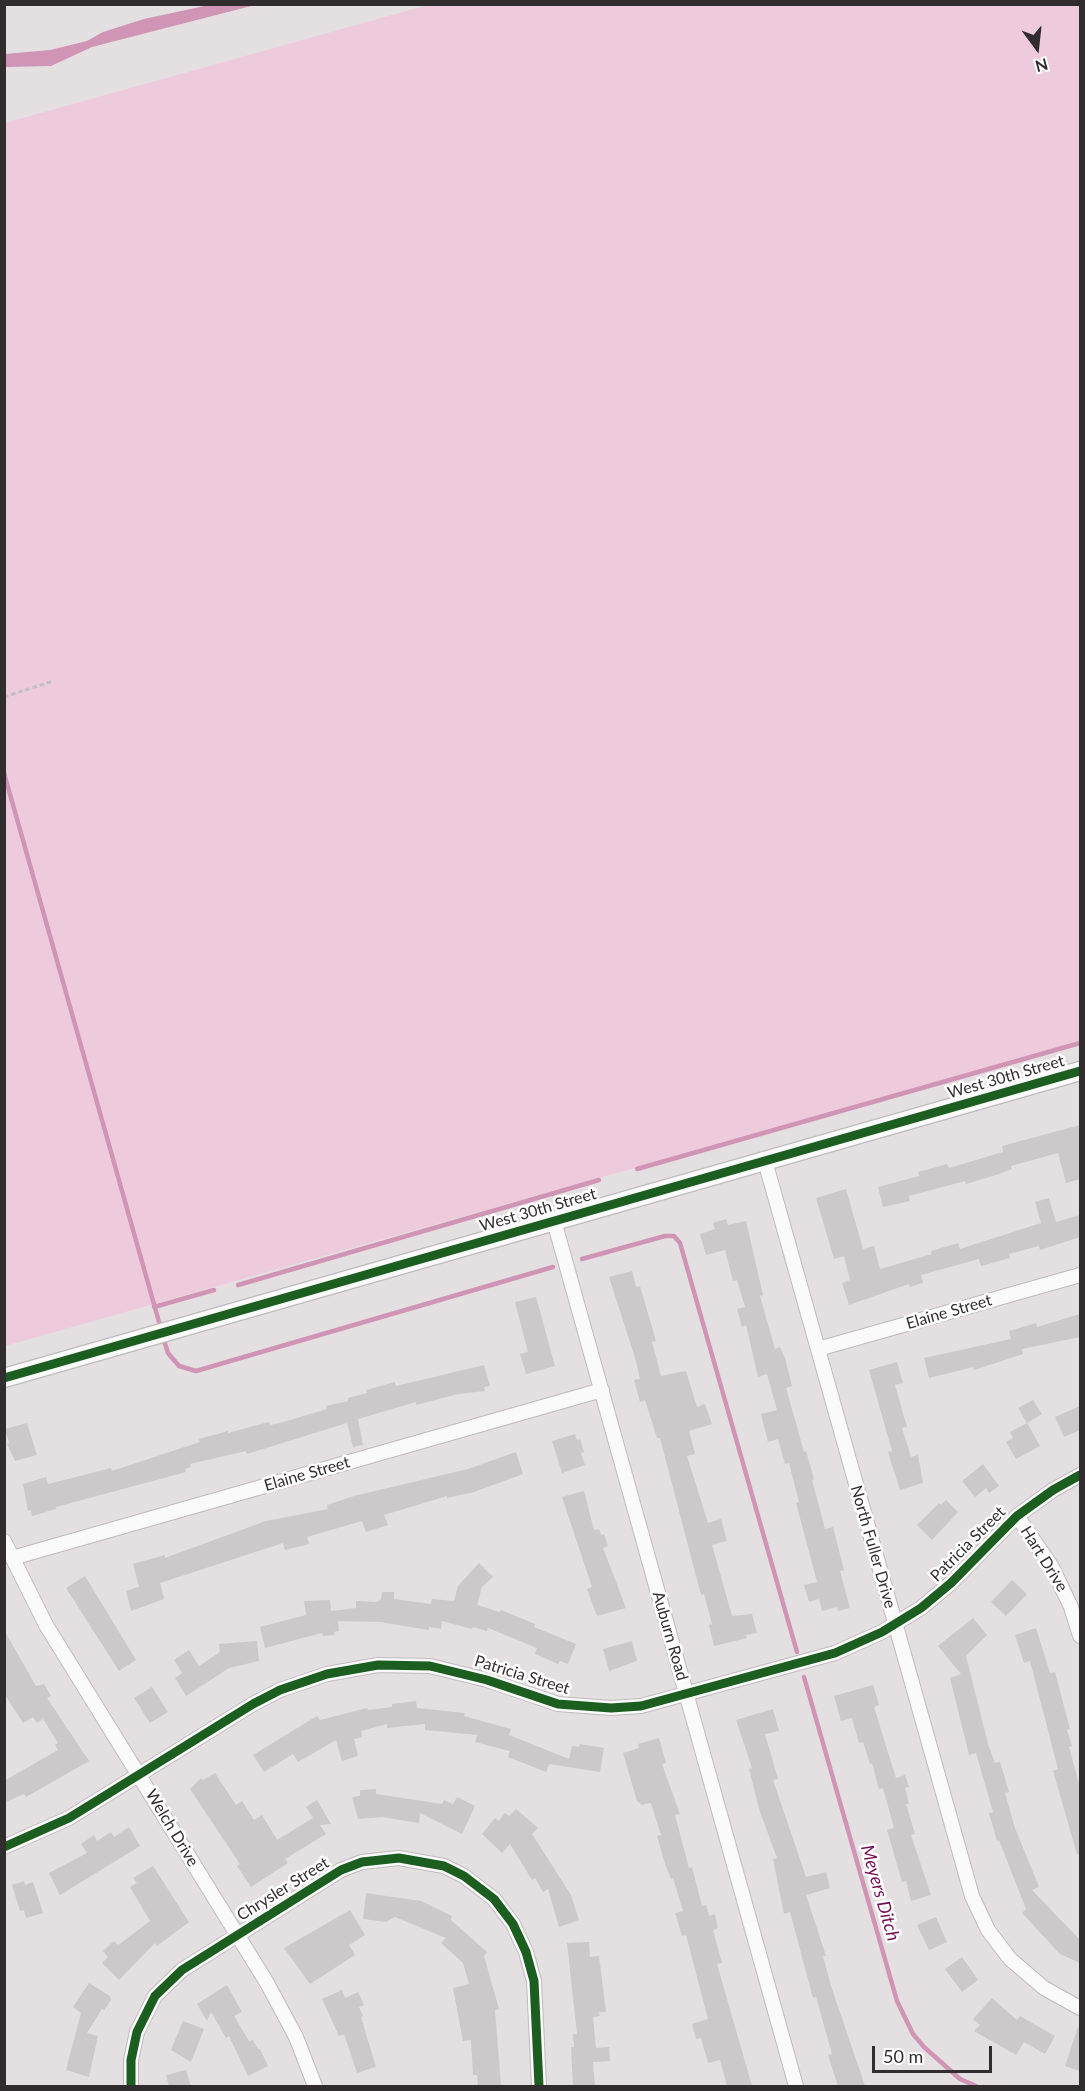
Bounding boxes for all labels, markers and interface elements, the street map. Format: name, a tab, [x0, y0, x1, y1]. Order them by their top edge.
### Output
north arrow	[1007, 18, 1067, 78]
text: N	[1033, 55, 1050, 77]
street label: West 30th Street	[946, 1051, 1066, 1103]
street label: West 30th Street	[478, 1184, 598, 1236]
street label: Elaine Street	[904, 1291, 994, 1333]
street label: Elaine Street	[262, 1453, 352, 1495]
street label: North Fuller Drive	[846, 1483, 900, 1611]
street label: Patricia Street	[926, 1502, 1010, 1586]
street label: Hart Drive	[1016, 1523, 1072, 1595]
street label: Auburn Road	[648, 1589, 692, 1683]
street label: Patricia Street	[472, 1651, 572, 1699]
street label: Welch Drive	[141, 1786, 203, 1870]
water label: Meyers Ditch	[856, 1843, 904, 1943]
street label: Chrysler Street	[233, 1853, 333, 1925]
scale bar	[875, 2034, 995, 2072]
text: 50 m	[883, 2045, 923, 2067]

